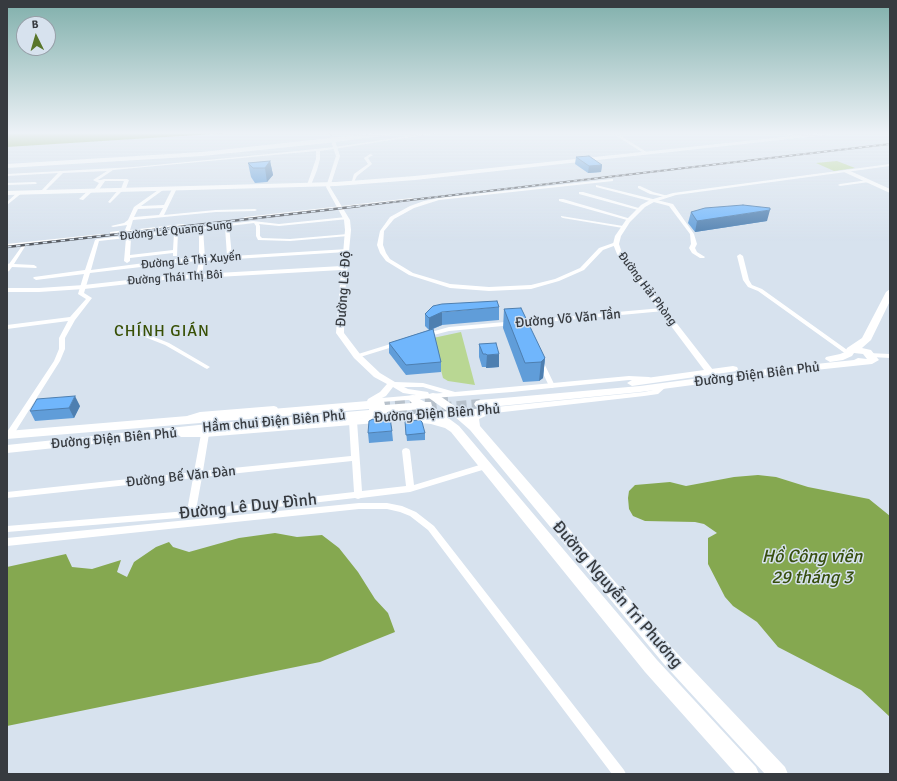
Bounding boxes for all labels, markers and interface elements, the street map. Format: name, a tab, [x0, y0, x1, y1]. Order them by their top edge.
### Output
north arrow	[16, 16, 56, 56]
text: B	[31, 18, 39, 31]
street label: Đường Lê Quang Sung	[119, 218, 233, 244]
street label: Đường Lê Thị Xuyến	[140, 249, 242, 273]
street label: Đường Hải Phòng	[614, 249, 680, 329]
street label: Đường Lê Độ	[333, 251, 355, 327]
street label: Đường Thái Thị Bôi	[127, 267, 223, 289]
street label: Đường Võ Văn Tần	[514, 306, 622, 332]
district label: CHÍNH GIÁN	[114, 322, 210, 342]
street label: Đường Điện Biên Phủ	[693, 359, 821, 391]
street label: Đường Điện Biên Phủ	[373, 401, 501, 427]
street label: Hầm chui Điện Biên Phủ	[202, 407, 346, 437]
street label: Đường Điện Biên Phủ	[50, 425, 178, 453]
street label: Đường Bế Văn Đàn	[125, 463, 237, 491]
street label: Đường Lê Duy Đình	[178, 490, 318, 524]
street label: Đường Nguyễn Tri Phương	[548, 517, 686, 673]
water label: Hồ Công viên 29 tháng 3	[762, 546, 862, 588]

